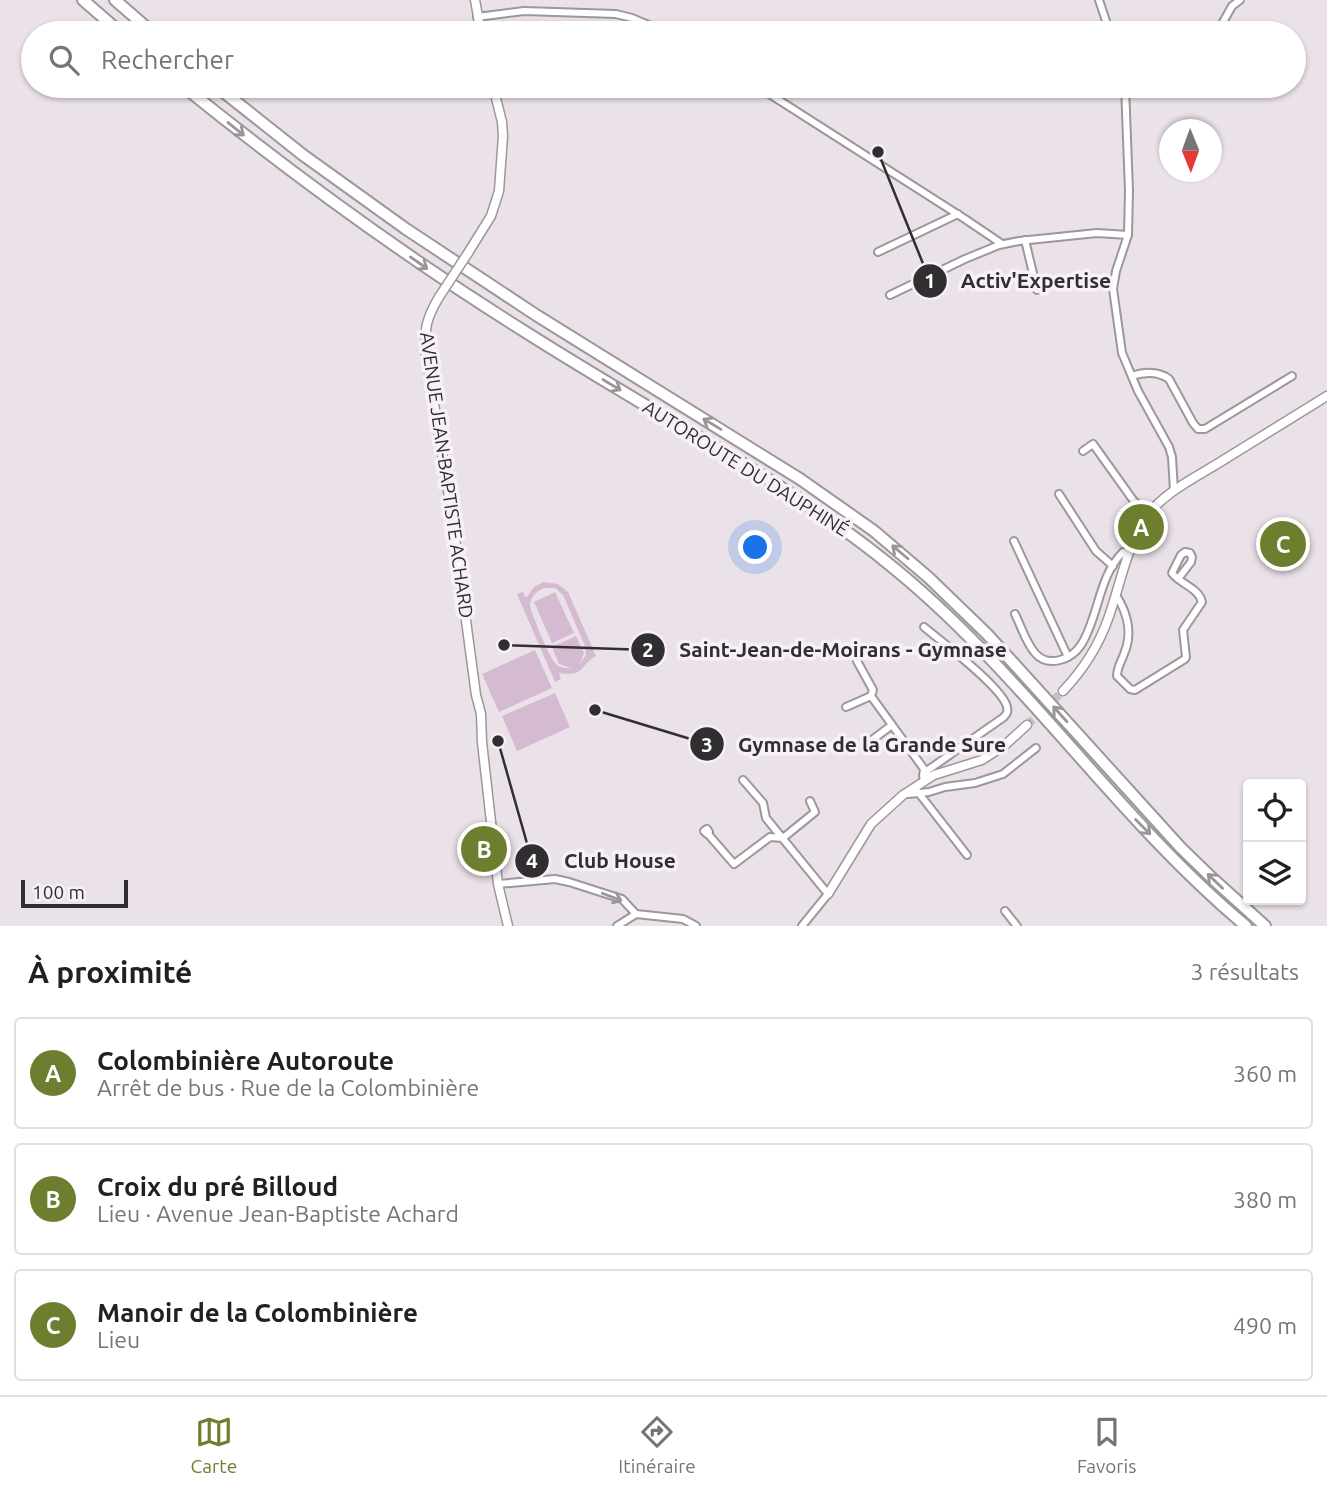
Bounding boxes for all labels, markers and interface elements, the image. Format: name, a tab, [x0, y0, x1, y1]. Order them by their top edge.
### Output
search box	[21, 21, 1306, 98]
icon: search	[45, 41, 83, 79]
text: Rechercher	[101, 45, 234, 74]
north arrow	[1159, 119, 1222, 182]
one-way arrow	[226, 121, 245, 136]
one-way arrow	[409, 256, 429, 270]
callout: Activ'Expertise	[912, 260, 1126, 302]
text: 1	[924, 268, 936, 292]
text: Activ'Expertise	[961, 268, 1111, 292]
street label: AVENUE JEAN-BAPTISTE ACHARD	[416, 331, 478, 619]
one-way arrow	[601, 378, 621, 392]
street label: AUTOROUTE DU DAUPHINÉ	[639, 396, 853, 540]
one-way arrow	[703, 417, 723, 431]
pin: A	[1118, 501, 1164, 553]
pin: C	[1260, 518, 1306, 570]
your location	[738, 530, 772, 564]
one-way arrow	[891, 544, 909, 560]
callout: Saint-Jean-de-Moirans - Gymnase	[630, 629, 1021, 671]
text: 2	[642, 637, 654, 661]
text: Saint-Jean-de-Moirans - Gymnase	[679, 637, 1007, 661]
one-way arrow	[1051, 706, 1068, 723]
callout: Gymnase de la Grande Sure	[689, 723, 1020, 765]
text: 3	[701, 732, 713, 756]
text: Gymnase de la Grande Sure	[738, 732, 1006, 756]
map controls	[1243, 779, 1306, 905]
button: locate	[1243, 779, 1306, 842]
one-way arrow	[1135, 819, 1152, 836]
pin: B	[461, 823, 507, 875]
callout: Club House	[515, 840, 689, 882]
button: layers	[1243, 842, 1306, 905]
text: 4	[526, 848, 538, 872]
text: Club House	[564, 848, 676, 872]
one-way arrow	[1206, 872, 1223, 889]
scale bar	[21, 877, 128, 909]
text: 100 m	[32, 881, 85, 903]
one-way arrow	[601, 891, 622, 904]
text: À proximité	[28, 955, 192, 989]
text: 3 résultats	[1190, 959, 1299, 984]
text: Colombinière Autoroute	[97, 1046, 394, 1075]
text: A	[45, 1061, 61, 1086]
text: 360 m	[1233, 1061, 1297, 1086]
text: Arrêt de bus · Rue de la Colombinière	[97, 1075, 479, 1100]
text: Croix du pré Billoud	[97, 1172, 338, 1201]
text: B	[45, 1187, 61, 1212]
text: 380 m	[1233, 1187, 1297, 1212]
text: Lieu · Avenue Jean-Baptiste Achard	[97, 1201, 459, 1226]
text: Manoir de la Colombinière	[97, 1298, 418, 1327]
text: C	[46, 1313, 60, 1338]
text: 490 m	[1233, 1313, 1297, 1338]
text: Lieu	[97, 1327, 140, 1352]
tab: Carte	[191, 1413, 237, 1477]
tab: Itinéraire	[618, 1413, 696, 1477]
tab: Favoris	[1077, 1413, 1136, 1477]

